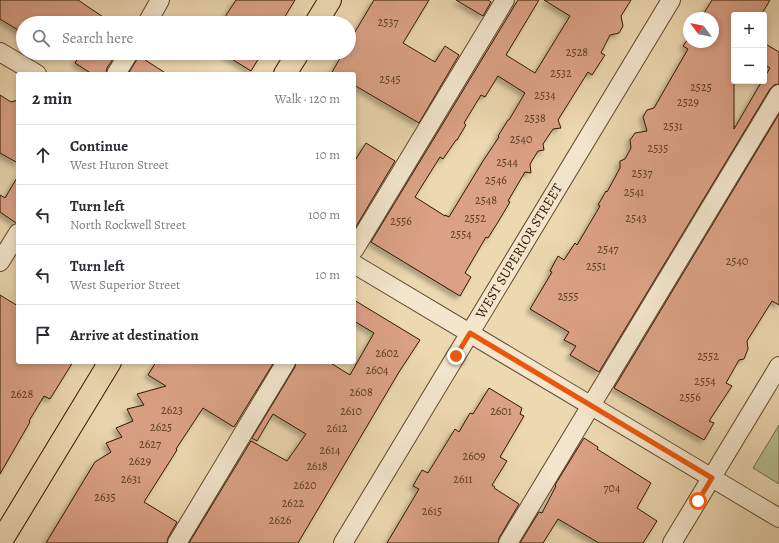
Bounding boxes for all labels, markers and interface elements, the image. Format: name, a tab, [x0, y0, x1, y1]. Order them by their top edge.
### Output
north arrow	[683, 12, 719, 48]
map controls	[731, 12, 767, 84]
button: +	[731, 12, 767, 48]
house number: 2537	[378, 14, 399, 30]
search box	[16, 16, 356, 60]
icon: search	[30, 27, 52, 49]
text: Search here	[62, 28, 133, 48]
house number: 2528	[566, 44, 588, 60]
button: −	[731, 48, 767, 84]
house number: 2532	[550, 65, 572, 81]
house number: 2545	[379, 71, 401, 87]
house number: 2525	[690, 79, 712, 95]
text: 2 min	[32, 87, 72, 110]
house number: 2534	[534, 87, 556, 103]
text: Walk · 120 m	[275, 90, 340, 107]
house number: 2529	[677, 94, 699, 110]
house number: 2538	[524, 110, 546, 126]
house number: 2531	[663, 118, 683, 134]
house number: 2540	[510, 131, 532, 147]
text: Continue	[70, 136, 128, 156]
house number: 2535	[647, 140, 669, 156]
icon: ahead	[32, 144, 54, 166]
text: 10 m	[315, 146, 340, 163]
house number: 2544	[496, 154, 518, 170]
text: West Huron Street	[70, 156, 169, 173]
house number: 2537	[632, 165, 653, 181]
house number: 2546	[485, 172, 507, 188]
street label: WEST SUPERIOR STREET	[471, 180, 567, 323]
house number: 2541	[624, 184, 644, 200]
house number: 2548	[475, 192, 497, 208]
text: Turn left	[70, 196, 125, 216]
icon: left	[32, 204, 54, 226]
text: 100 m	[308, 206, 340, 223]
house number: 2552	[464, 210, 486, 226]
house number: 2543	[625, 210, 647, 226]
house number: 2556	[390, 213, 412, 229]
text: North Rockwell Street	[70, 216, 186, 233]
house number: 2554	[450, 226, 472, 242]
house number: 2547	[597, 241, 620, 257]
house number: 2540	[726, 253, 748, 269]
text: Turn left	[70, 256, 125, 276]
house number: 2551	[586, 258, 606, 274]
icon: left	[32, 264, 54, 286]
text: 10 m	[315, 266, 340, 283]
text: West Superior Street	[70, 276, 180, 293]
house number: 2555	[557, 288, 579, 304]
icon: arrive	[32, 324, 54, 346]
text: Arrive at destination	[70, 325, 199, 345]
house number: 2602	[375, 345, 399, 361]
route end	[447, 347, 465, 365]
house number: 2552	[697, 348, 719, 364]
house number: 2604	[365, 362, 389, 378]
house number: 2554	[694, 373, 716, 389]
house number: 2608	[349, 384, 373, 400]
house number: 2628	[11, 386, 34, 402]
house number: 2556	[679, 389, 701, 405]
house number: 2623	[161, 402, 183, 418]
house number: 2610	[340, 403, 362, 419]
house number: 2601	[490, 403, 512, 419]
house number: 2625	[150, 419, 172, 435]
house number: 2612	[326, 420, 348, 436]
house number: 2627	[139, 436, 162, 452]
house number: 2614	[320, 442, 341, 458]
house number: 2609	[462, 448, 486, 464]
house number: 2629	[129, 453, 151, 469]
house number: 2618	[306, 458, 328, 474]
house number: 2631	[121, 471, 141, 487]
house number: 2611	[453, 471, 473, 487]
house number: 2620	[293, 477, 317, 493]
house number: 704	[604, 480, 621, 496]
house number: 2635	[94, 489, 116, 505]
route start	[689, 492, 707, 510]
house number: 2622	[282, 495, 305, 511]
house number: 2615	[422, 503, 442, 519]
house number: 2626	[269, 512, 292, 528]

